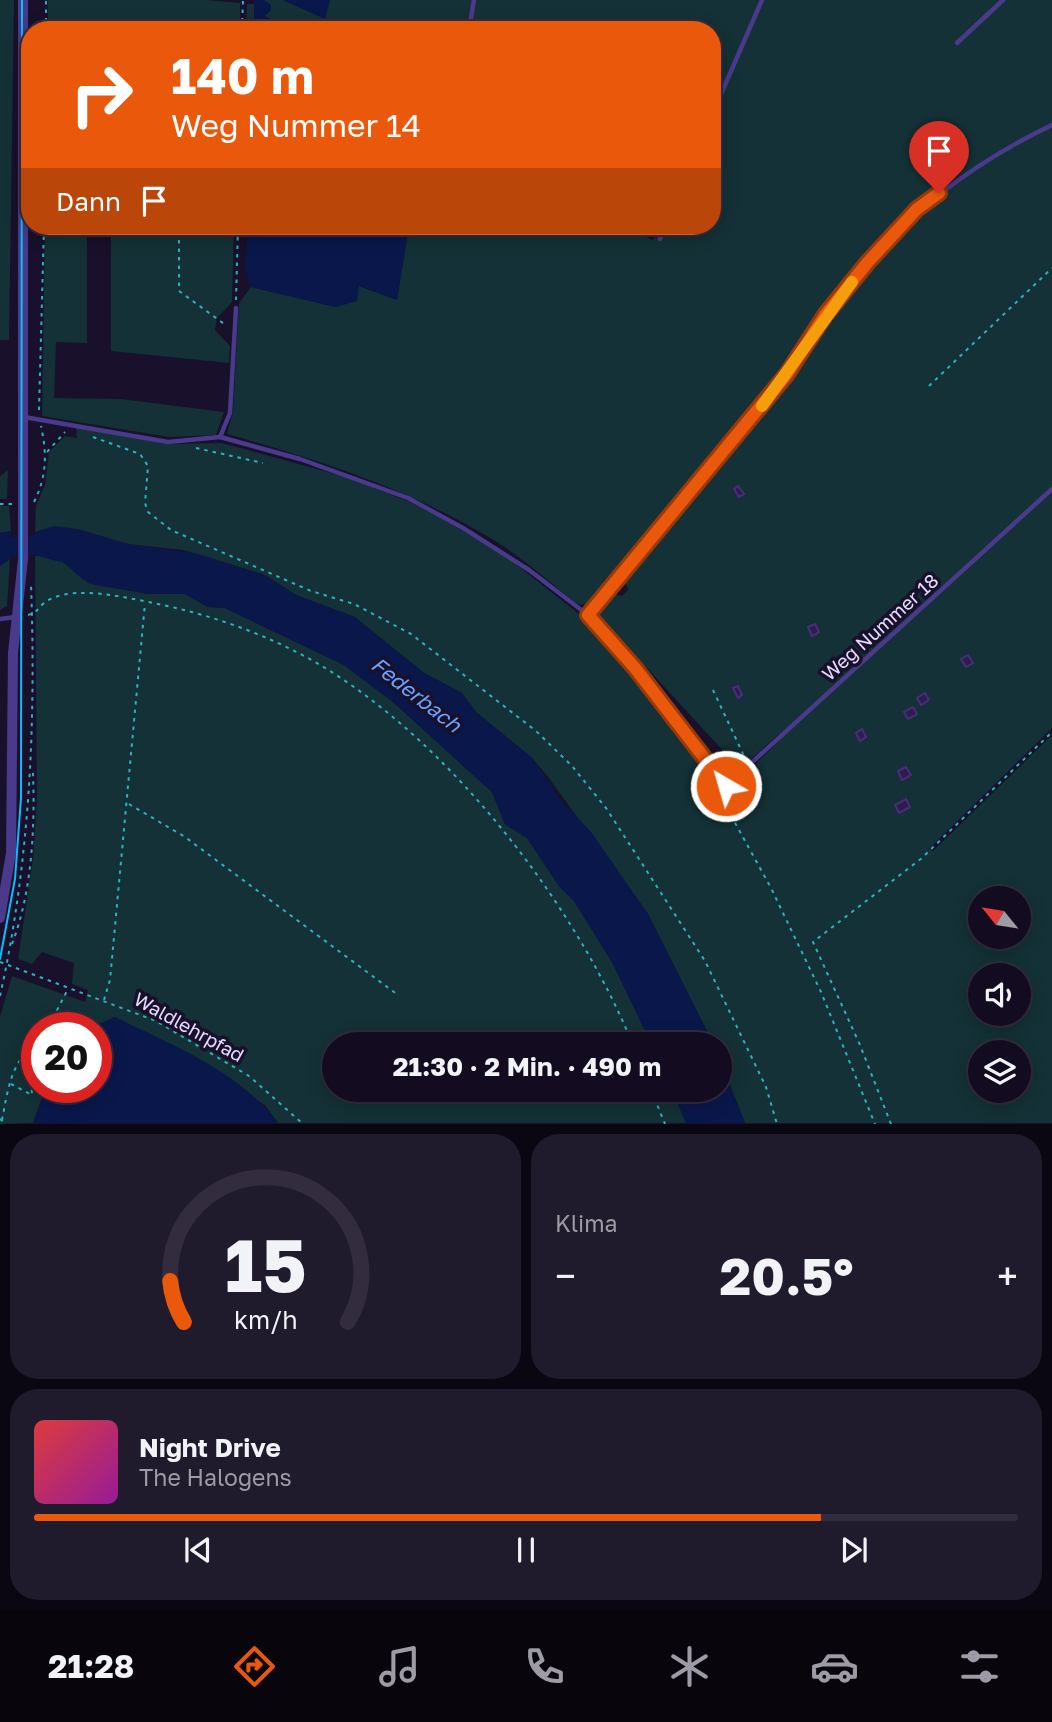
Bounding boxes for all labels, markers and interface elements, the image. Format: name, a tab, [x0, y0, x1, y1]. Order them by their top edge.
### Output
text: 140 m	[171, 46, 314, 105]
icon: right	[56, 49, 147, 140]
text: Weg Nummer 14	[171, 106, 421, 144]
pin	[909, 121, 969, 193]
icon: arrive	[920, 132, 958, 170]
icon: arrive	[135, 182, 173, 220]
text: Dann	[56, 186, 121, 217]
street label: Weg Nummer 18	[817, 568, 943, 685]
water label: Federbach	[366, 651, 468, 738]
position arrow	[689, 749, 763, 823]
north arrow	[968, 886, 1031, 948]
map controls	[968, 886, 1031, 1103]
button: sound	[968, 963, 1031, 1026]
street label: Waldlehrpfad	[130, 987, 248, 1066]
speed limit sign: 20	[21, 1012, 112, 1103]
button: layers	[968, 1040, 1031, 1103]
text: 21:30 · 2 Min. · 490 m	[393, 1051, 661, 1082]
text: Klima	[555, 1209, 618, 1237]
text: 15	[225, 1222, 306, 1309]
text: 20.5°	[719, 1244, 854, 1306]
text: −	[555, 1253, 576, 1298]
text: +	[997, 1253, 1018, 1298]
text: km/h	[234, 1304, 297, 1335]
text: Night Drive	[139, 1432, 281, 1463]
text: The Halogens	[139, 1463, 292, 1491]
icon: previous	[179, 1531, 217, 1569]
icon: pause	[507, 1531, 545, 1569]
icon: next	[835, 1531, 873, 1569]
icon: directions	[230, 1642, 279, 1691]
icon: music	[375, 1642, 424, 1691]
icon: phone	[520, 1642, 569, 1691]
icon: climate	[665, 1642, 714, 1691]
icon: car	[810, 1642, 859, 1691]
icon: filters	[955, 1642, 1004, 1691]
text: 21:28	[48, 1647, 134, 1685]

